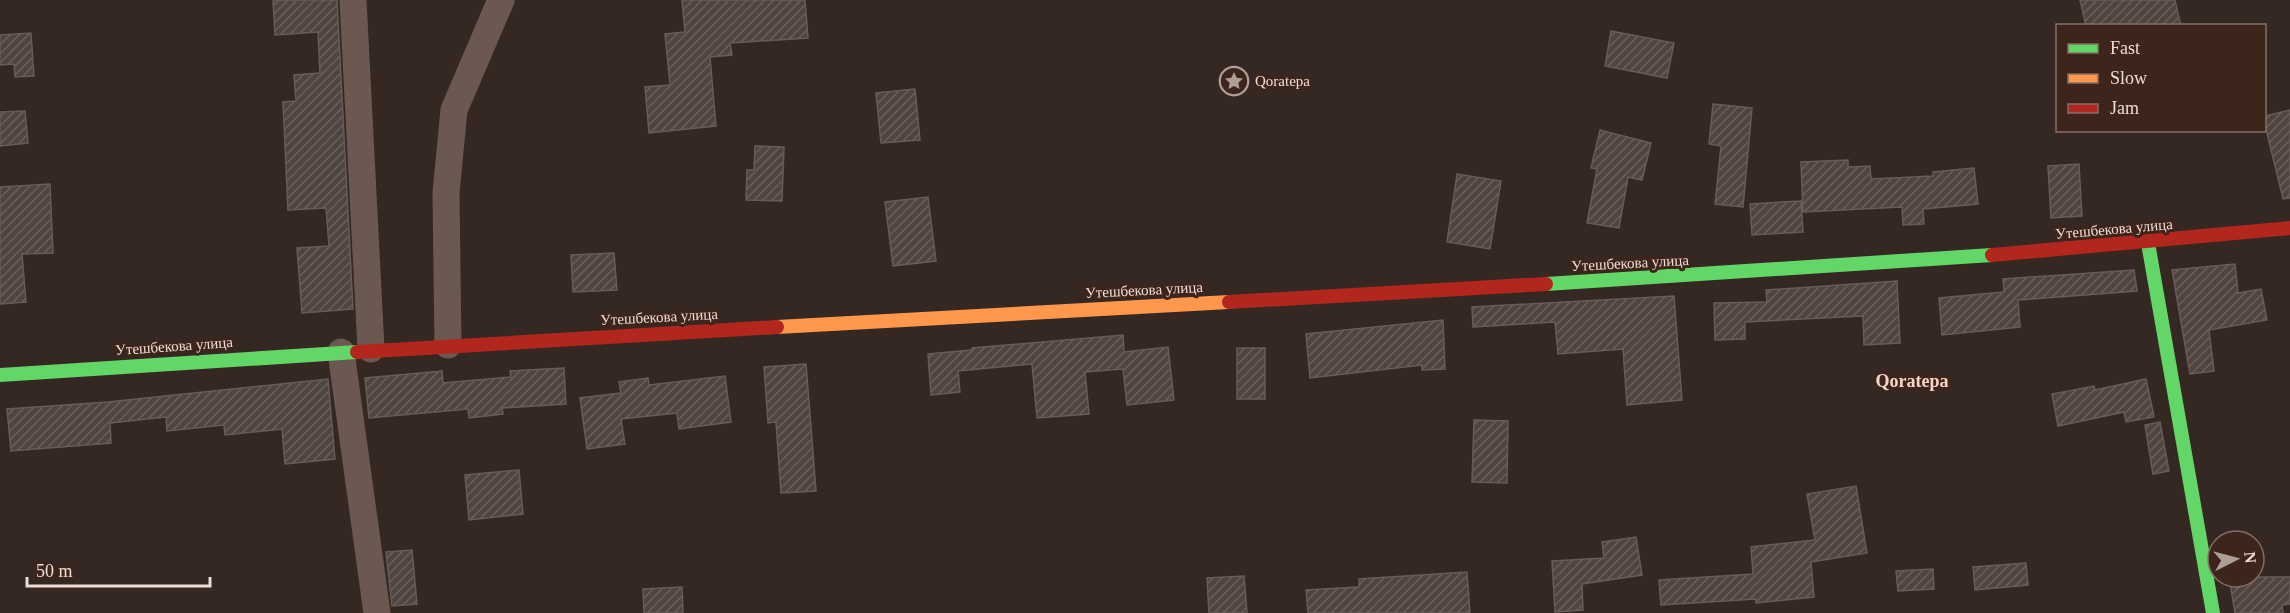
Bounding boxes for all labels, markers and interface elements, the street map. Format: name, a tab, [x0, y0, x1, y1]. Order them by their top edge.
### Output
legend	[2056, 24, 2266, 132]
text: Fast	[2110, 38, 2140, 58]
place icon: Qoratepa	[1218, 65, 1250, 97]
text: Slow	[2110, 68, 2147, 88]
place label: Qoratepa	[1255, 73, 1310, 89]
text: Jam	[2110, 98, 2139, 118]
street label: Утешбекова улица	[2055, 216, 2174, 242]
street label: Утешбекова улица	[1571, 252, 1690, 274]
street label: Утешбекова улица	[1085, 279, 1204, 301]
street label: Утешбекова улица	[600, 306, 719, 328]
street label: Утешбекова улица	[115, 334, 234, 358]
district label: Qoratepa	[1876, 371, 1948, 391]
north arrow	[2206, 529, 2266, 589]
scale bar	[27, 550, 210, 588]
text: N	[2241, 551, 2260, 565]
text: 50 m	[36, 561, 73, 581]

